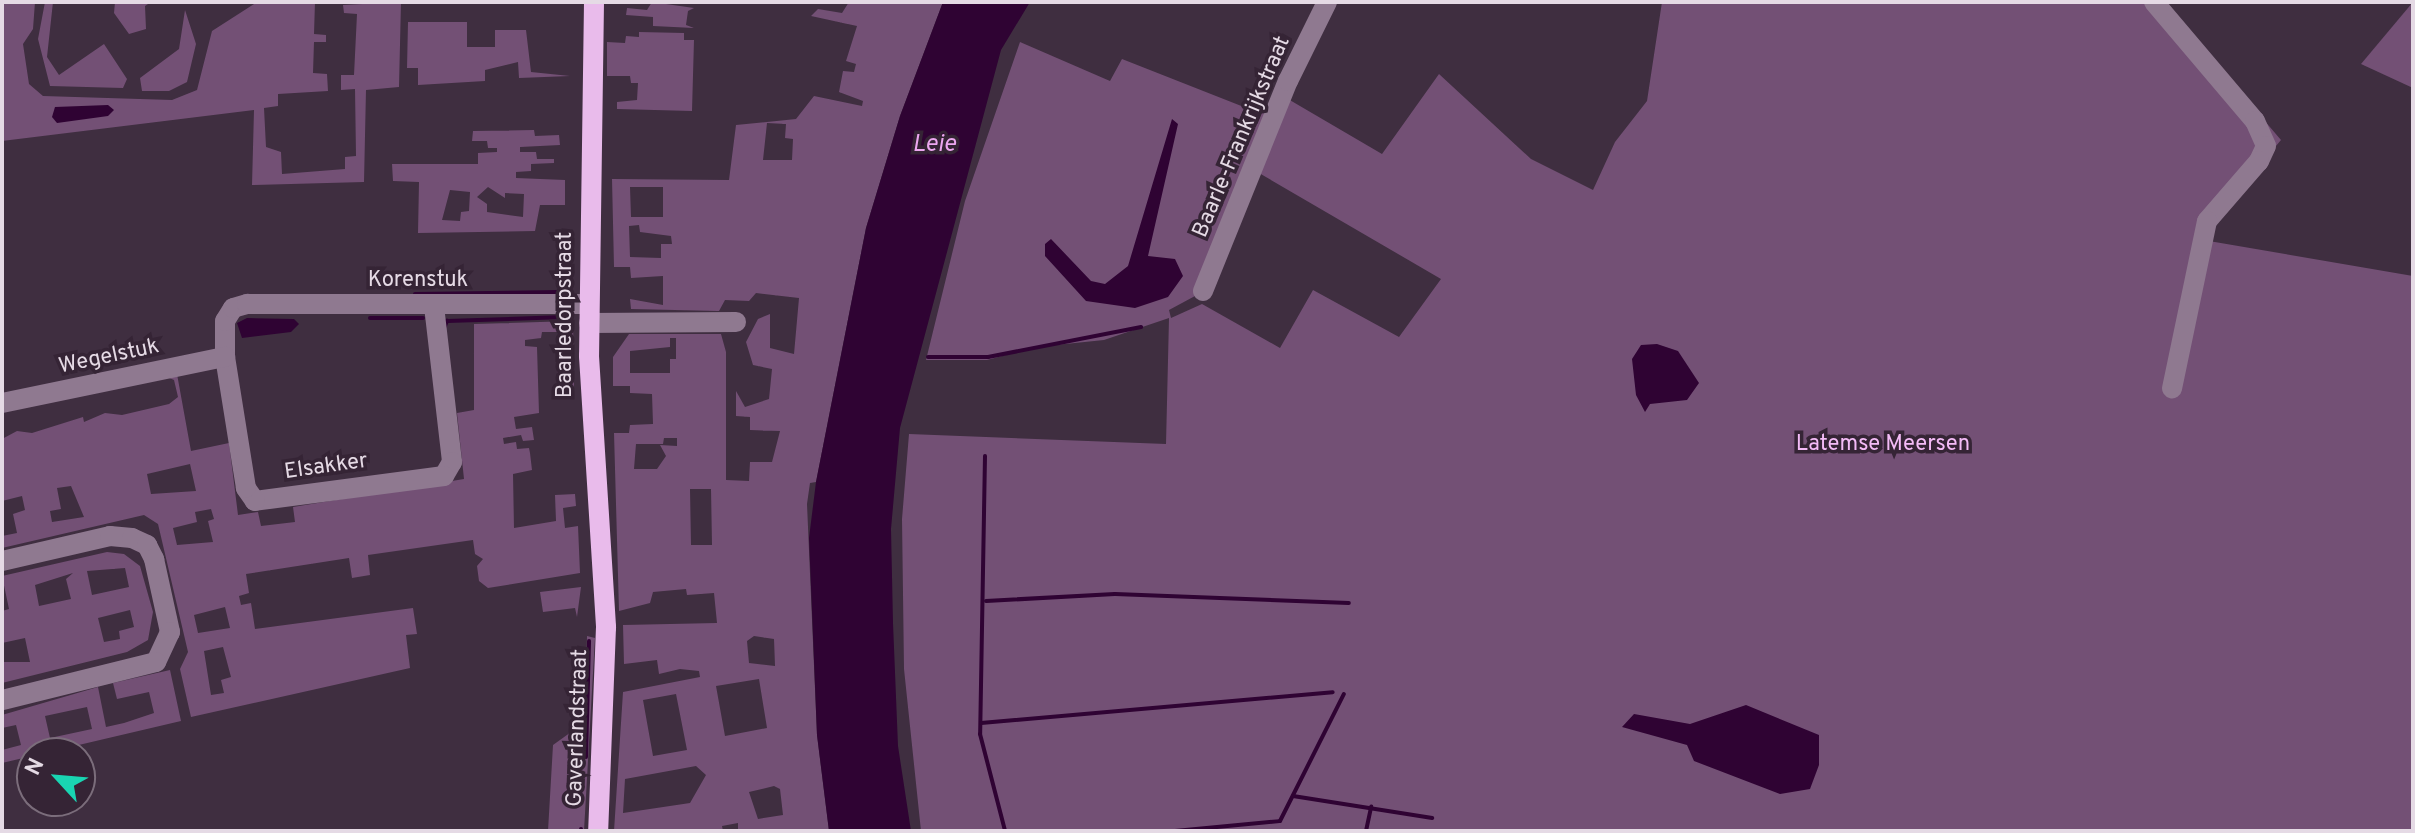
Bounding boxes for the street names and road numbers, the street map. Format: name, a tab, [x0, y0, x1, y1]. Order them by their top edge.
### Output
street label: Baarle-Frankrijkstraat	[1188, 32, 1296, 242]
street label: Baarledorpstraat	[553, 232, 579, 398]
street label: Korenstuk	[368, 268, 468, 294]
street label: Wegelstuk	[56, 333, 162, 381]
street label: Elsakker	[283, 448, 369, 486]
street label: Gaverlandstraat	[562, 649, 594, 807]

